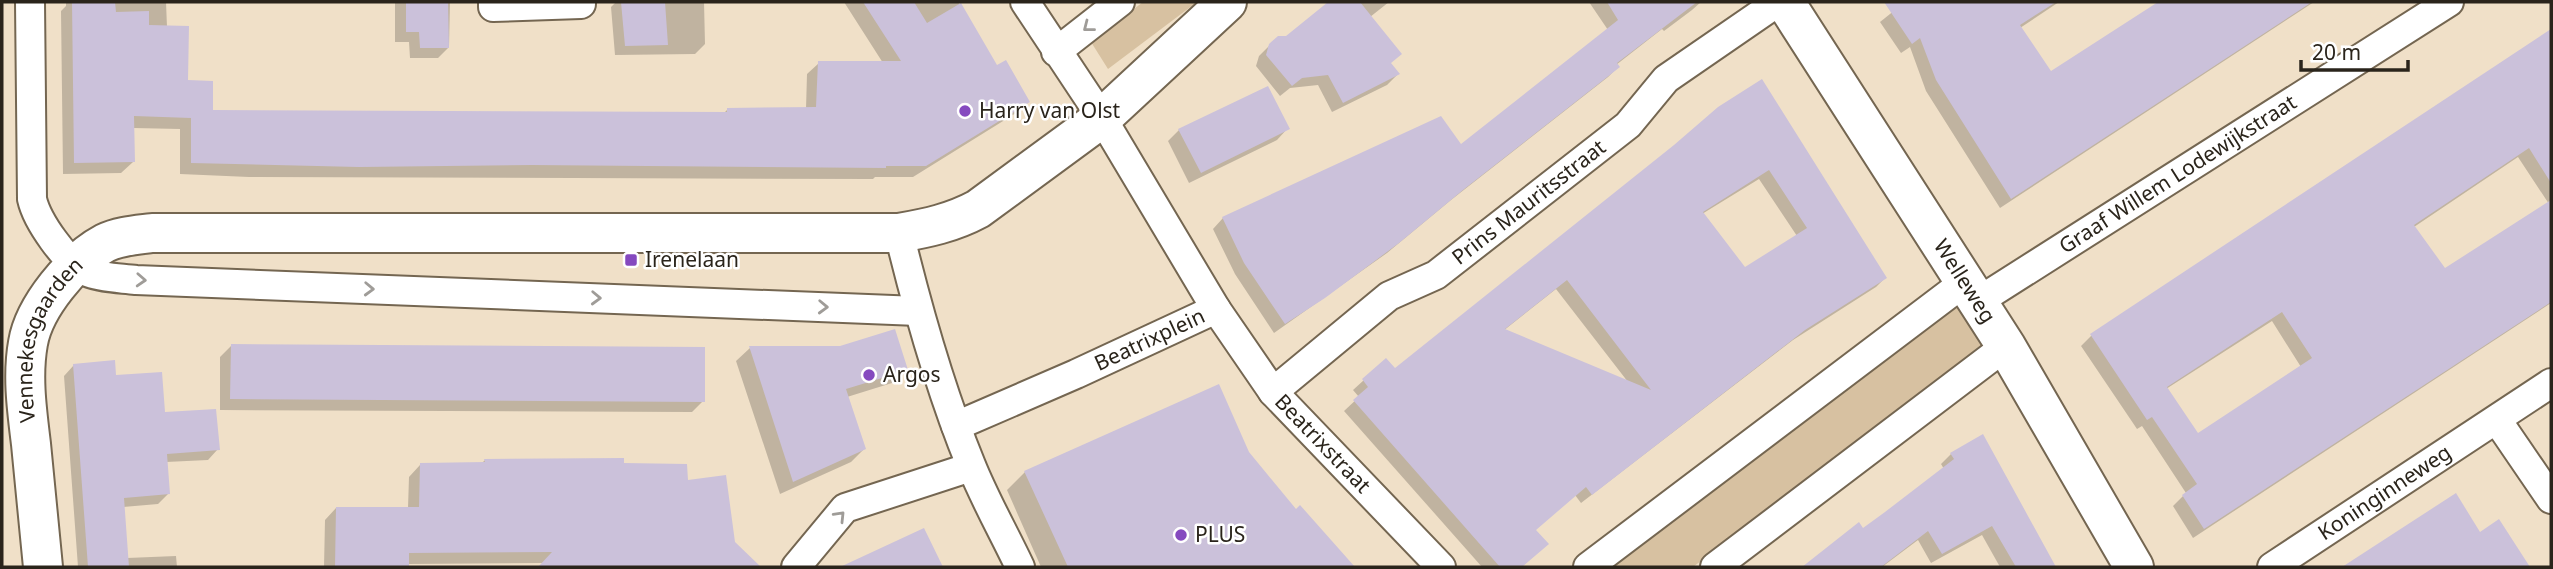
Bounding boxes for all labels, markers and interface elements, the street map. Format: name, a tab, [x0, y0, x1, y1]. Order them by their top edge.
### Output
one-way arrow	[1084, 18, 1096, 31]
scale bar	[2301, 28, 2408, 72]
text: 20 m	[2312, 38, 2361, 66]
street label: Graaf Willem Lodewijkstraat	[2053, 87, 2302, 259]
place label: Harry van Olst	[979, 96, 1121, 124]
marker: Harry van Olst	[957, 103, 973, 119]
street label: Prins Mauritsstraat	[1446, 132, 1611, 271]
street label: Welleweg	[1928, 233, 2003, 328]
place label: Irenelaan	[645, 245, 739, 273]
street label: Vennekesgaarden	[10, 251, 88, 424]
marker: Irenelaan	[623, 252, 639, 268]
one-way arrow	[136, 272, 147, 287]
one-way arrow	[363, 281, 374, 296]
one-way arrow	[591, 290, 602, 305]
one-way arrow	[818, 300, 829, 315]
street label: Beatrixplein	[1090, 301, 1209, 377]
place label: Argos	[883, 360, 941, 388]
marker: Argos	[861, 367, 877, 383]
street label: Beatrixstraat	[1269, 387, 1378, 499]
street label: Koninginneweg	[2312, 438, 2456, 546]
one-way arrow	[832, 511, 844, 524]
place label: PLUS	[1195, 520, 1245, 548]
marker: PLUS	[1173, 527, 1189, 543]

